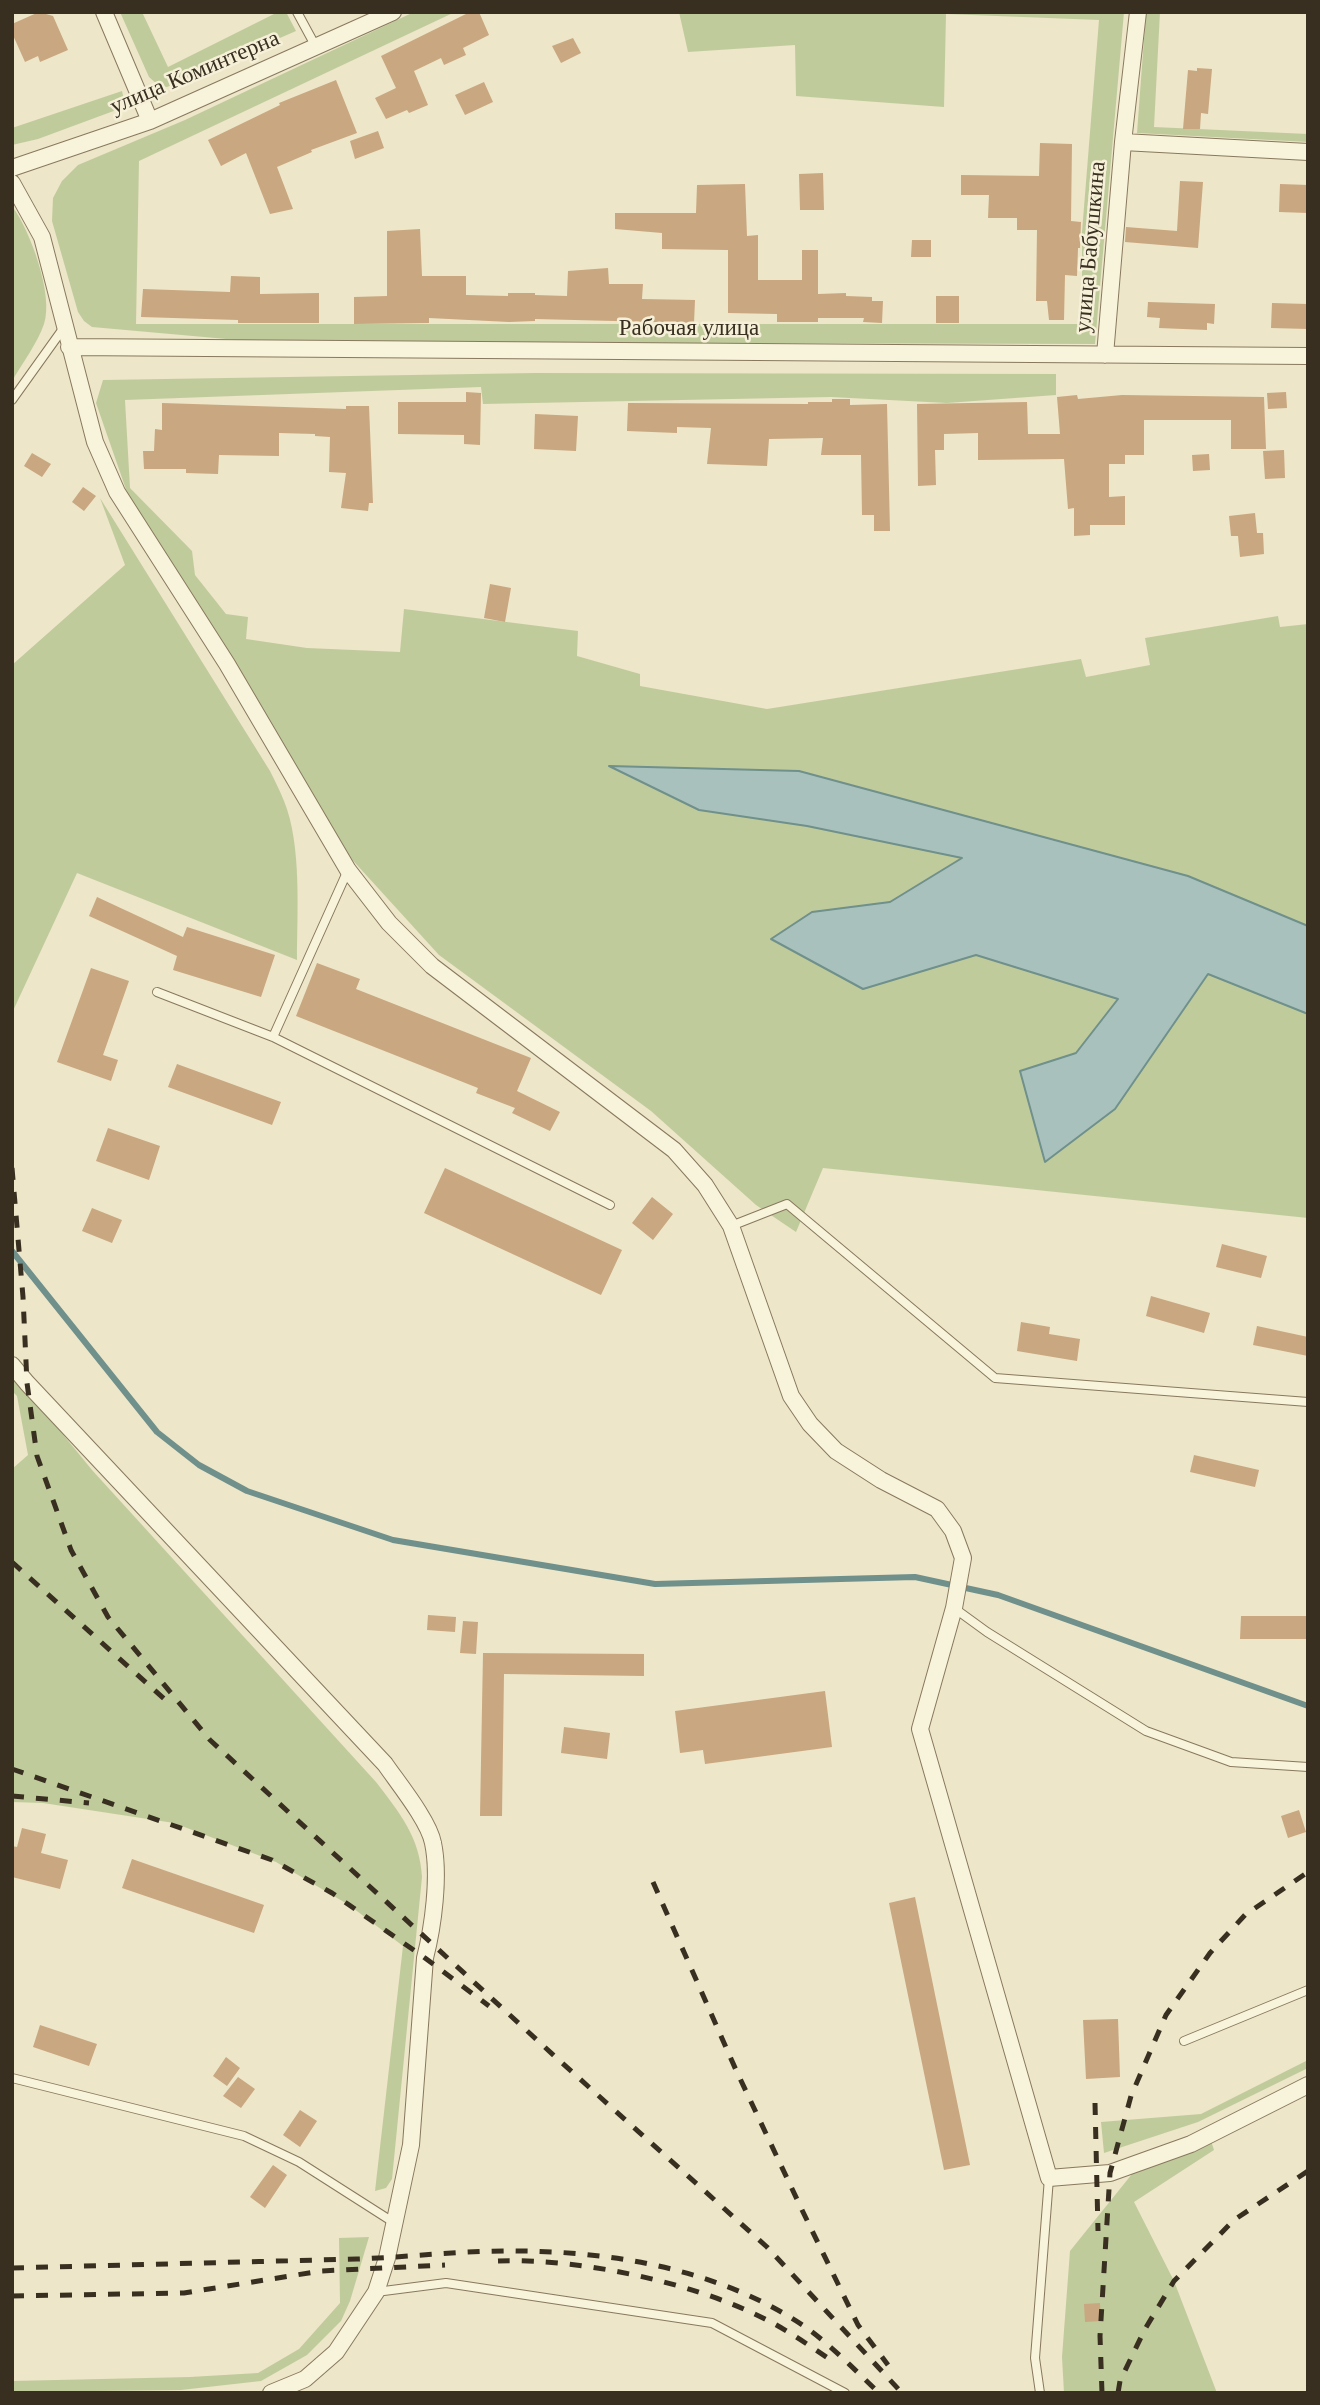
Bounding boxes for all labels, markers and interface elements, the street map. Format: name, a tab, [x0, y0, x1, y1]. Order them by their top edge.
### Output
street label: улица Коминтерна	[106, 25, 284, 121]
street label: улица Бабушкина	[1070, 160, 1112, 334]
street label: Рабочая улица	[619, 315, 759, 343]

